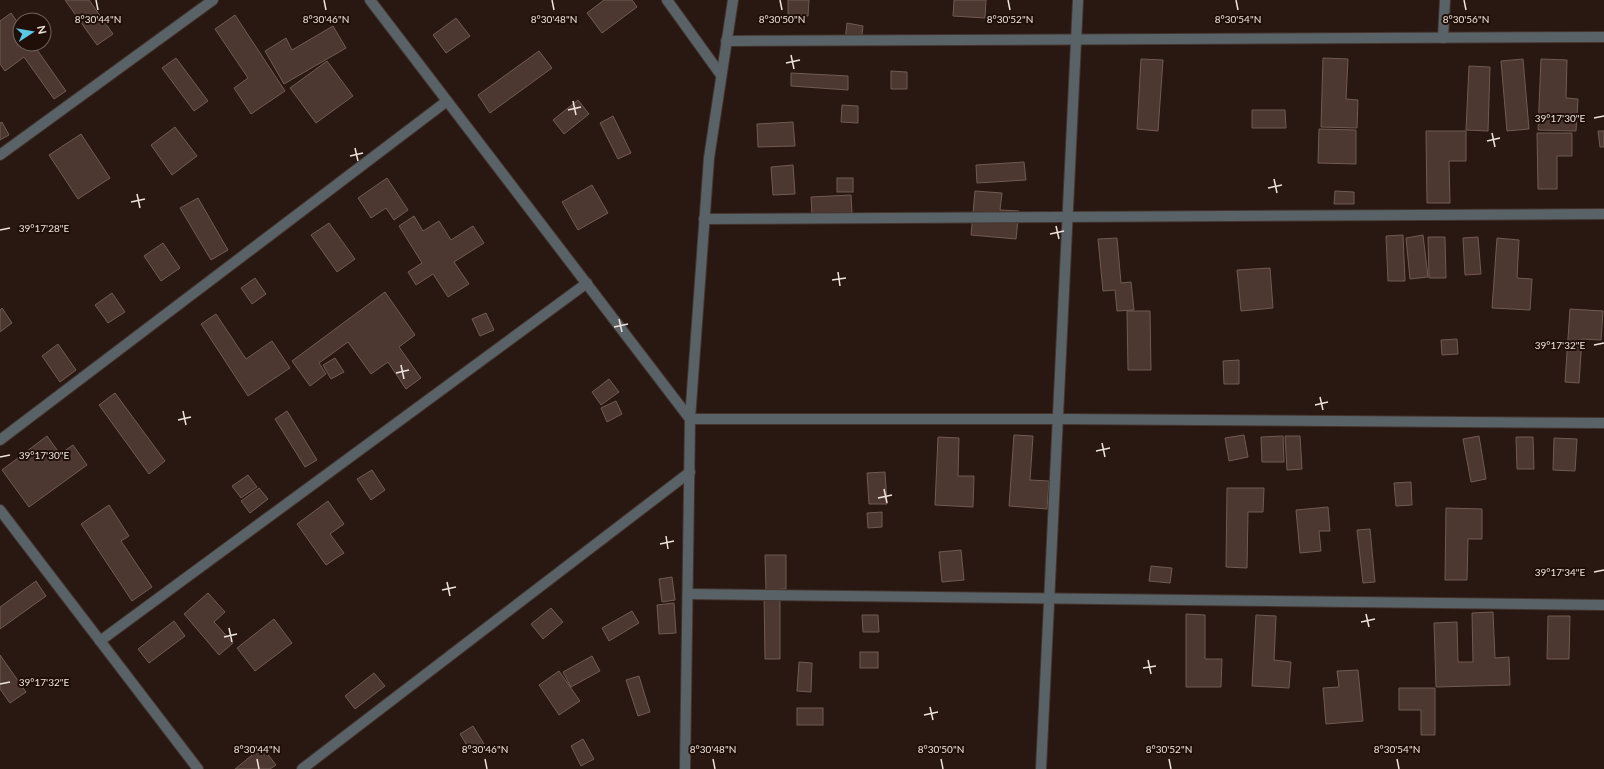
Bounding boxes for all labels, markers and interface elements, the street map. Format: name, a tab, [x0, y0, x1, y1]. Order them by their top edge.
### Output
north arrow	[12, 12, 52, 52]
text: 8°30'44"N	[75, 13, 121, 25]
text: 8°30'46"N	[303, 13, 349, 25]
text: 8°30'48"N	[531, 13, 577, 25]
text: 8°30'50"N	[759, 13, 805, 25]
text: 8°30'52"N	[987, 13, 1033, 25]
text: 8°30'54"N	[1215, 13, 1261, 25]
text: 8°30'56"N	[1443, 13, 1489, 25]
text: N	[35, 24, 50, 35]
text: 39°17'30"E	[1535, 112, 1585, 124]
text: 39°17'28"E	[19, 222, 69, 234]
text: 39°17'32"E	[1535, 339, 1585, 351]
text: 39°17'30"E	[19, 449, 69, 461]
text: 39°17'34"E	[1535, 566, 1585, 578]
text: 39°17'32"E	[19, 676, 69, 688]
text: 8°30'44"N	[234, 743, 280, 755]
text: 8°30'46"N	[462, 743, 508, 755]
text: 8°30'48"N	[690, 743, 736, 755]
text: 8°30'50"N	[918, 743, 964, 755]
text: 8°30'52"N	[1146, 743, 1192, 755]
text: 8°30'54"N	[1374, 743, 1420, 755]

